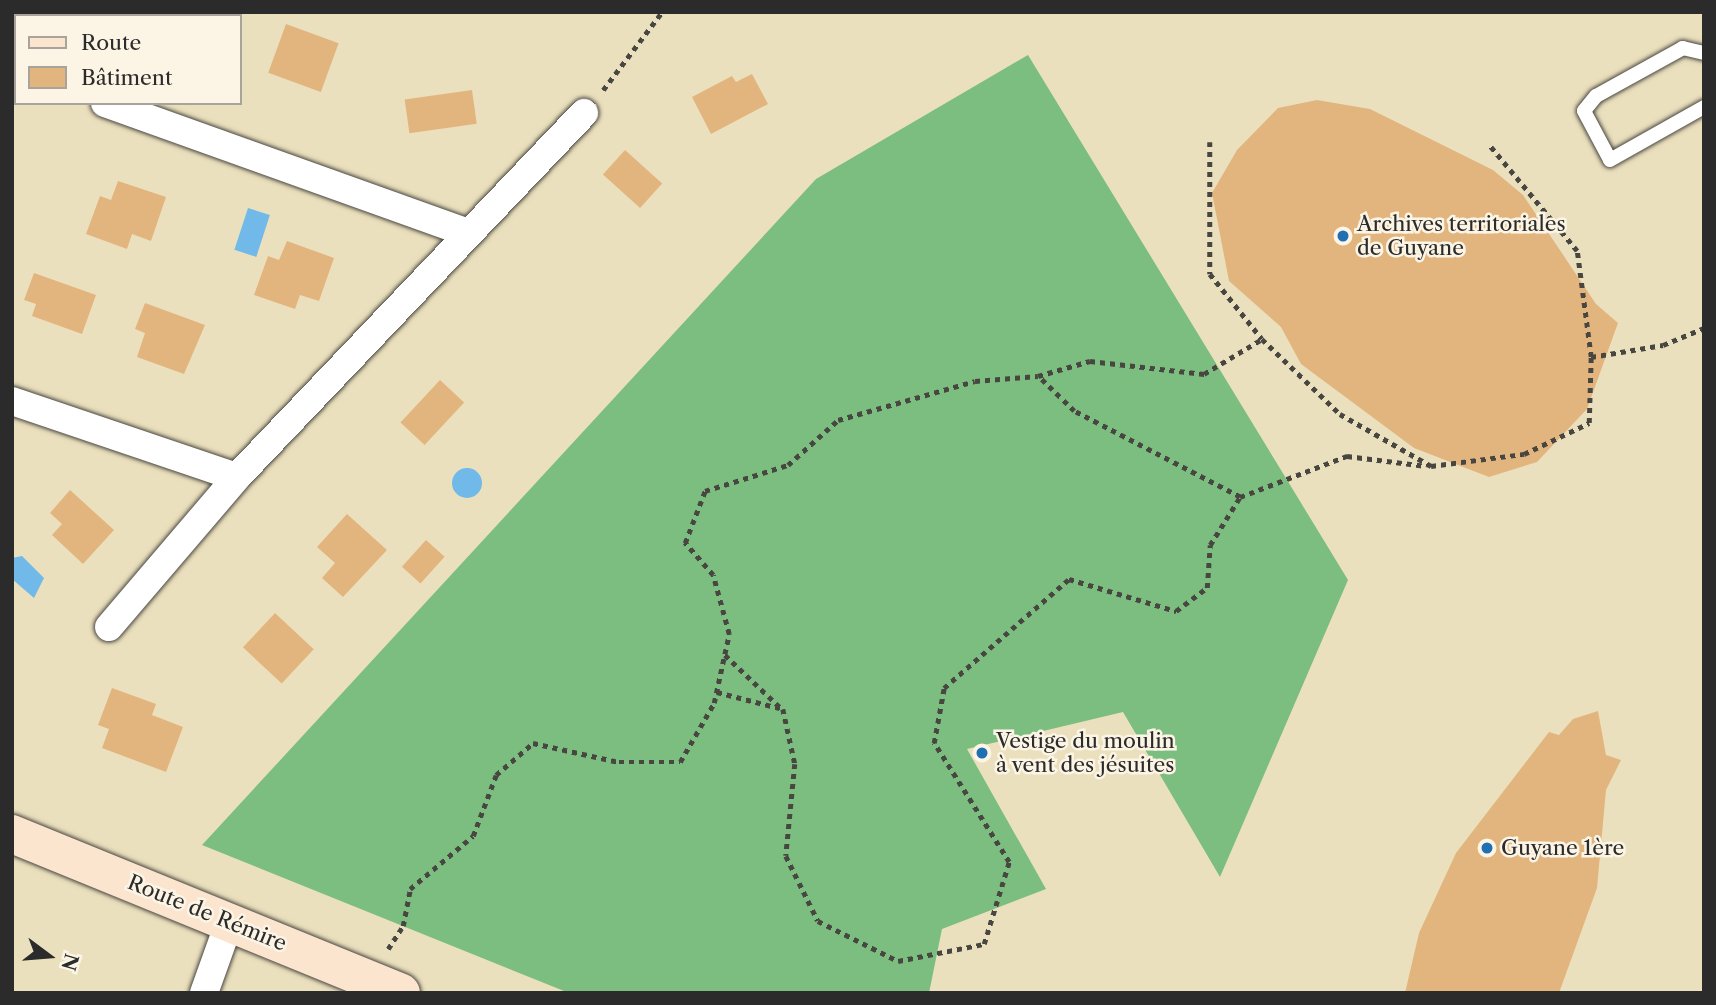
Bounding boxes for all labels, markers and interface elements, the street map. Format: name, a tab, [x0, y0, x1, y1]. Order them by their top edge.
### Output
legend	[14, 14, 242, 105]
text: Route	[81, 30, 141, 55]
text: Bâtiment	[81, 65, 172, 90]
place label: Archives territoriales de Guyane	[1357, 211, 1566, 261]
marker: Archives territoriales de Guyane	[1335, 228, 1351, 244]
place label: Vestige du moulin à vent des jésuites	[996, 728, 1175, 778]
marker: Vestige du moulin à vent des jésuites	[974, 745, 990, 761]
place label: Guyane 1ère	[1501, 835, 1624, 861]
marker: Guyane 1ère	[1479, 840, 1495, 856]
street label: Route de Rémire	[124, 870, 290, 956]
north arrow	[14, 921, 84, 991]
text: N	[56, 951, 83, 973]

